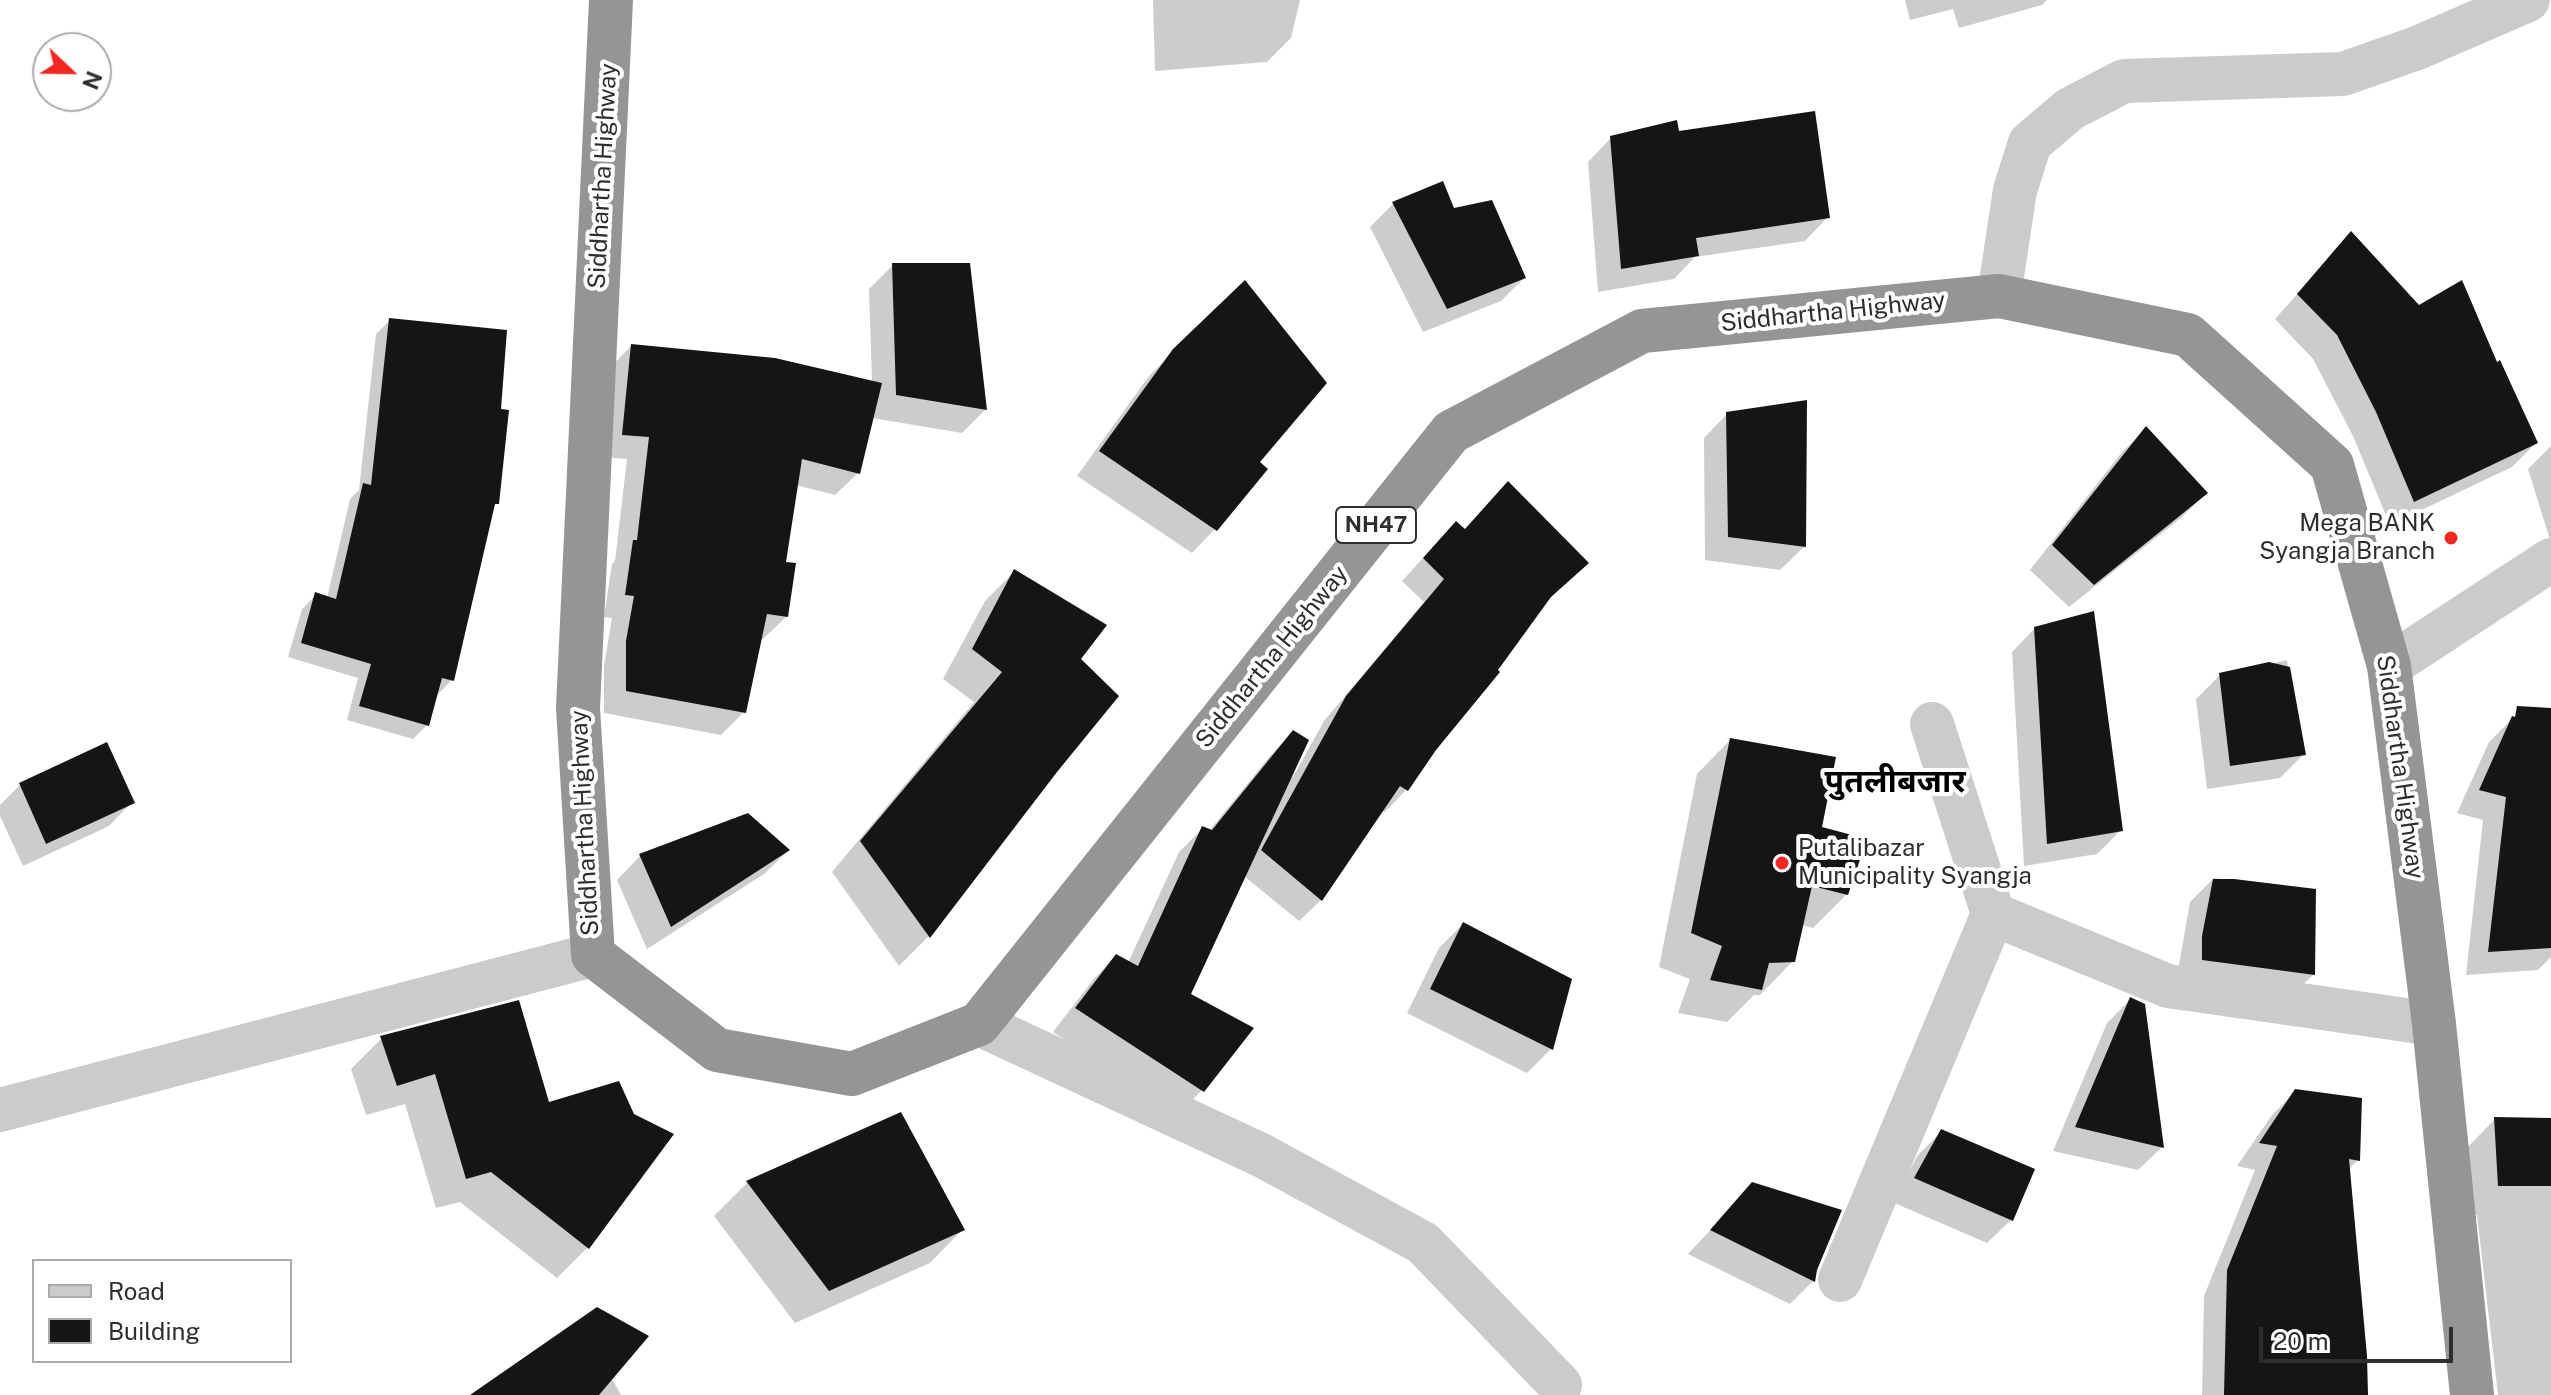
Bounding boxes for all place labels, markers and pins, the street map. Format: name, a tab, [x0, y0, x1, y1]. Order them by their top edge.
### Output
place label: Mega BANK Syangja Branch	[2259, 510, 2435, 566]
marker: Mega BANK Syangja Branch	[2442, 529, 2460, 547]
place label: Putalibazar Municipality Syangja	[1798, 835, 2032, 891]
marker: Putalibazar Municipality Syangja	[1773, 854, 1791, 872]

